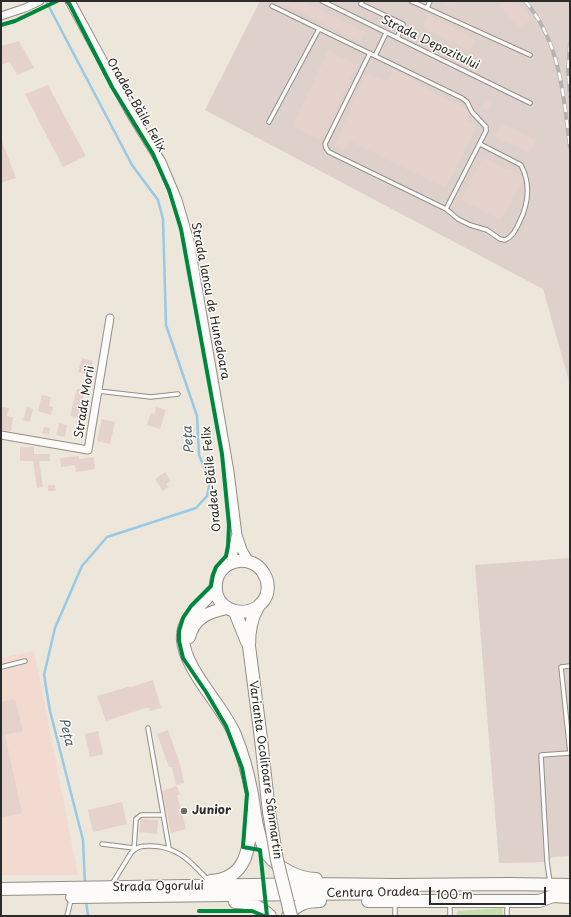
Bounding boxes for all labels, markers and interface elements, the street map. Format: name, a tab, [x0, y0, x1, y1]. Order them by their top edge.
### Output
street label: Strada Depozitului	[378, 13, 482, 73]
street label: Oradea-Băile Felix	[103, 55, 169, 155]
street label: Strada Iancu de Hunedoara	[188, 221, 232, 381]
street label: Strada Morii	[72, 365, 98, 439]
water label: Peța	[180, 425, 198, 455]
street label: Oradea-Băile Felix	[199, 425, 225, 533]
street label: Varianta Ocolitoare Sânmartin	[245, 680, 285, 860]
water label: Peța	[55, 717, 77, 747]
place label: Junior	[192, 804, 231, 818]
marker: Junior	[179, 806, 189, 816]
street label: Strada Ogorului	[112, 879, 204, 895]
scale bar	[431, 879, 548, 905]
street label: Centura Oradea	[326, 885, 420, 901]
text: 100 m	[436, 885, 473, 903]

